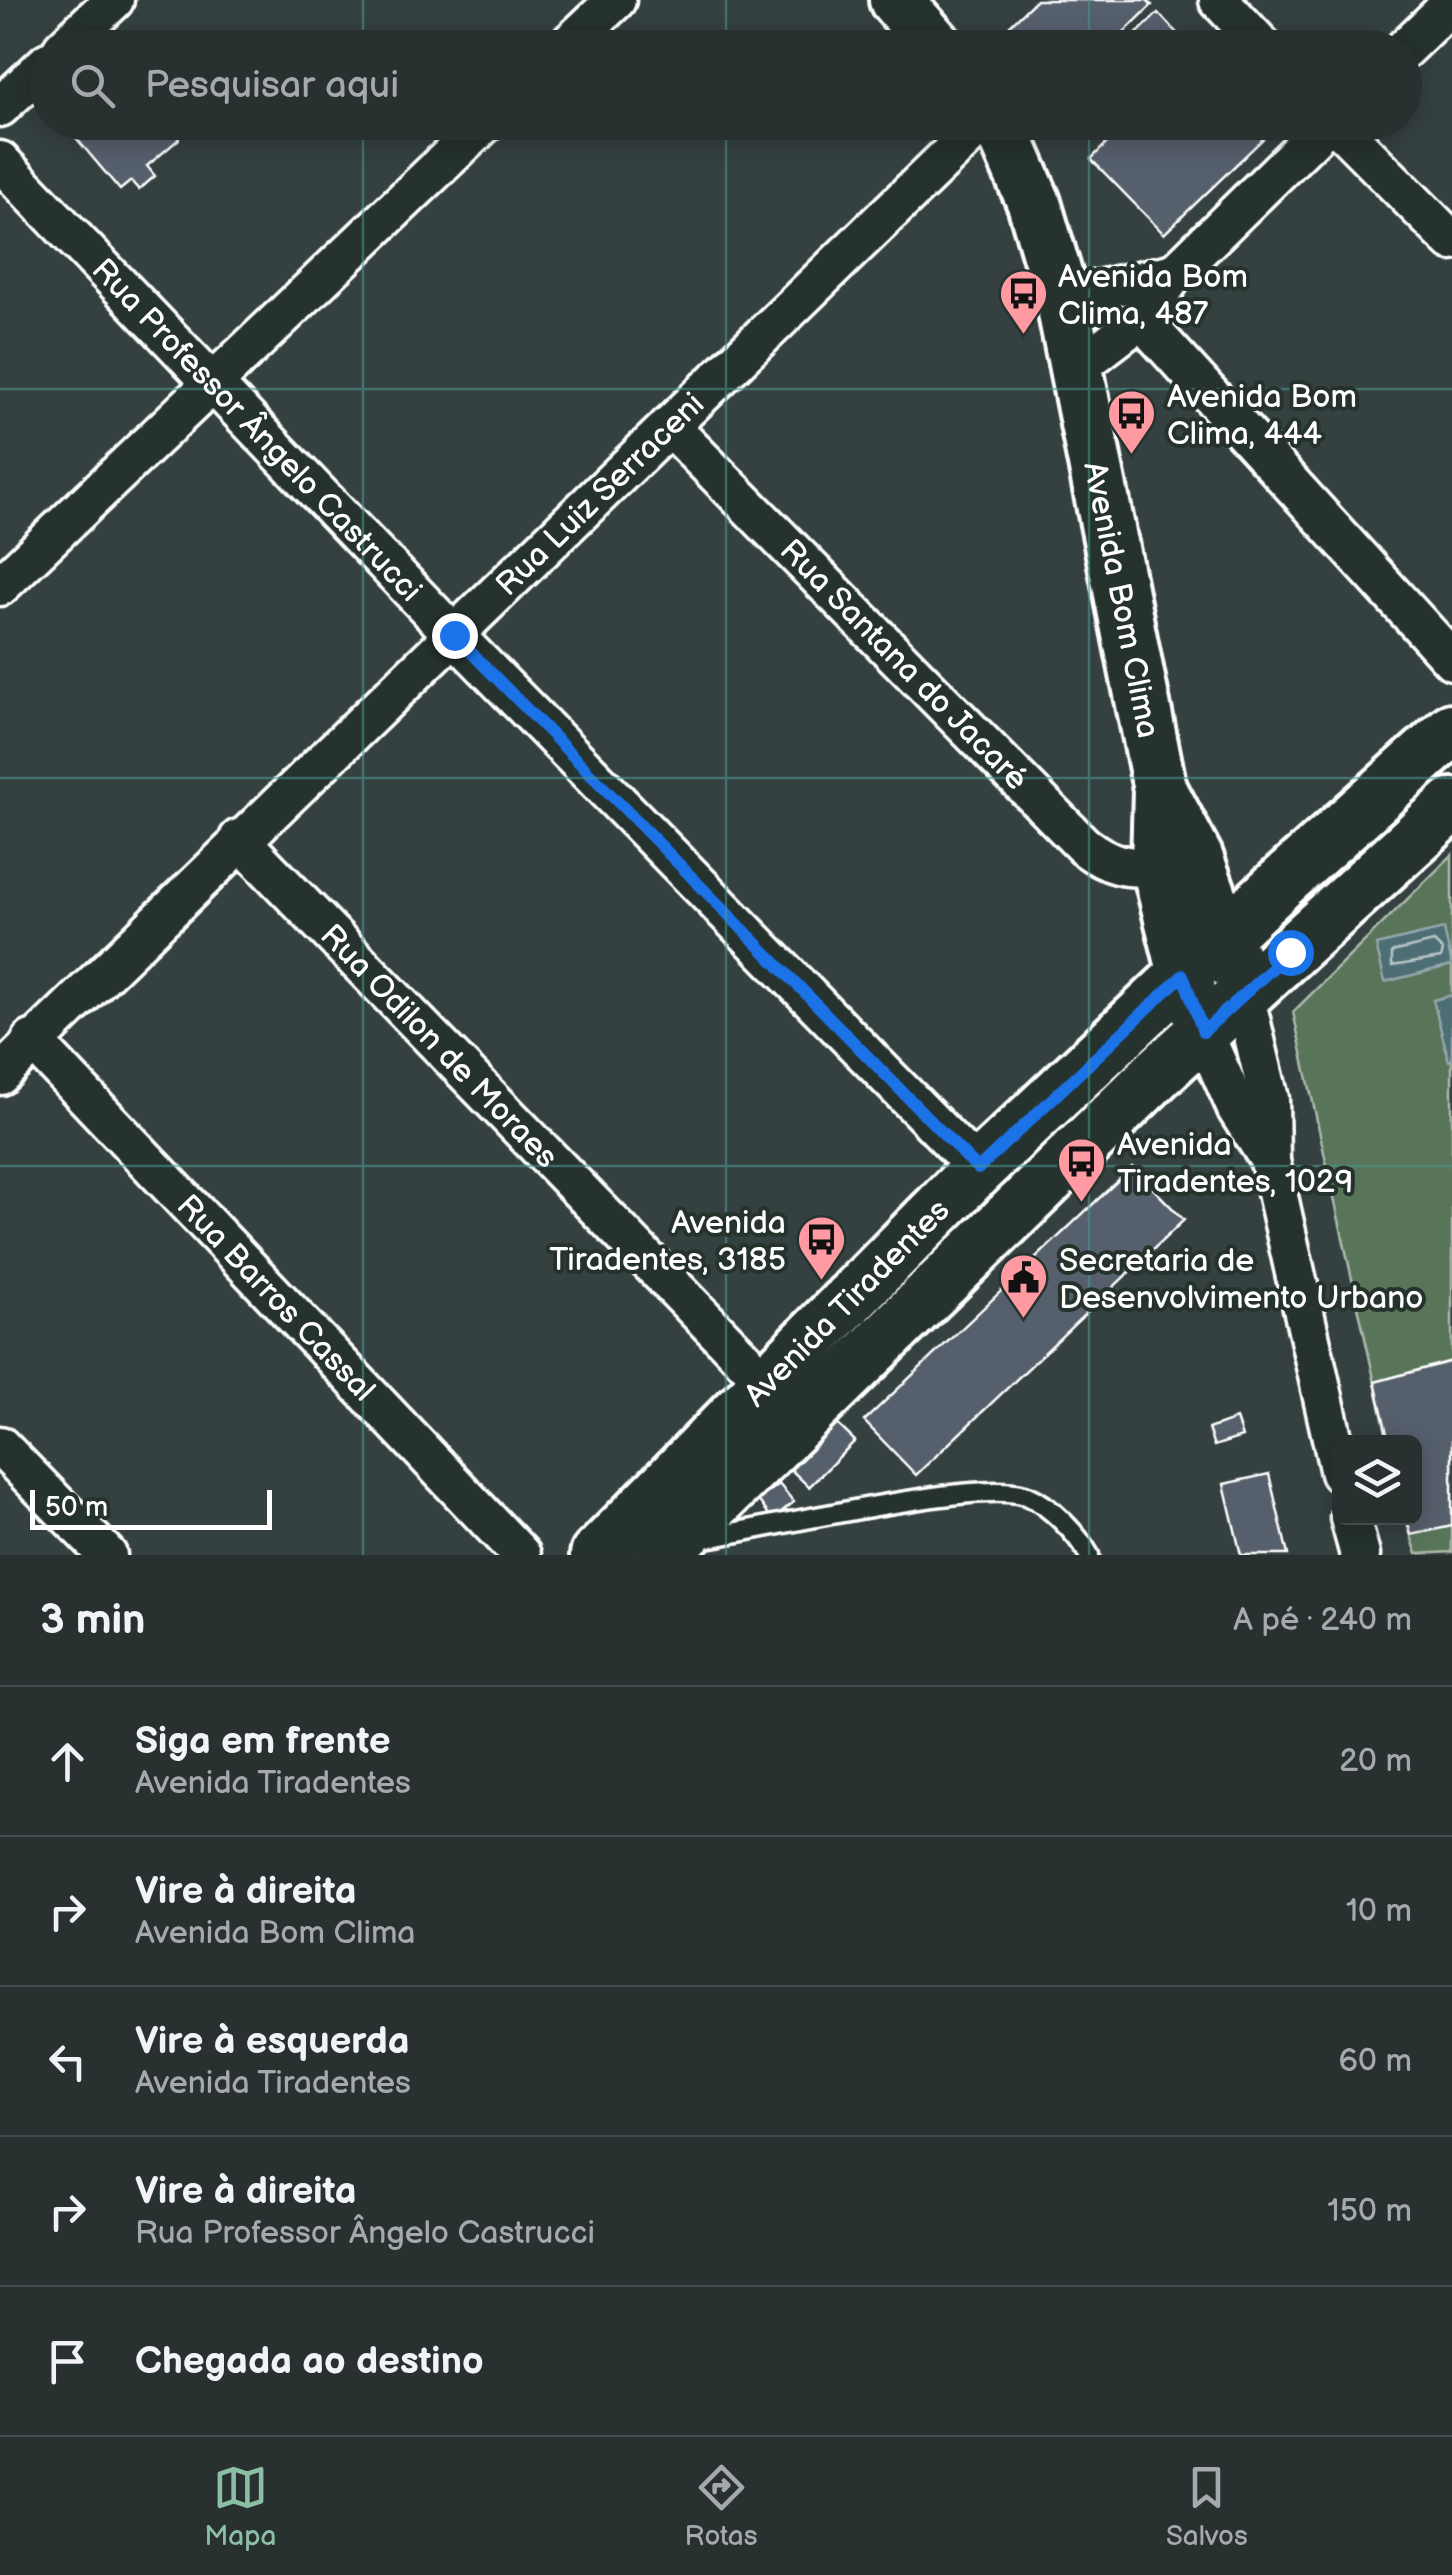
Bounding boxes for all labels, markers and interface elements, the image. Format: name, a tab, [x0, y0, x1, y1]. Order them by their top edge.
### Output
search box	[30, 30, 1422, 140]
icon: search	[65, 58, 120, 113]
text: Pesquisar aqui	[145, 63, 399, 108]
street label: Rua Professor Ângelo Castrucci	[83, 251, 429, 610]
place label: Avenida Bom Clima, 487	[1058, 258, 1248, 334]
bus stop icon: Avenida Bom Clima, 487	[997, 268, 1049, 336]
place label: Avenida Bom Clima, 444	[1167, 378, 1357, 454]
street label: Rua Luiz Serraceni	[488, 385, 713, 605]
bus stop icon: Avenida Bom Clima, 444	[1106, 388, 1158, 456]
street label: Avenida Bom Clima	[1074, 459, 1167, 741]
street label: Rua Santana do Jacaré	[771, 532, 1036, 799]
route end	[432, 613, 478, 659]
street label: Rua Odilon de Moraes	[311, 917, 566, 1177]
route start	[1268, 930, 1314, 976]
place label: Avenida Tiradentes, 1029	[1117, 1126, 1353, 1202]
bus stop icon: Avenida Tiradentes, 1029	[1056, 1136, 1108, 1204]
street label: Rua Barros Cassal	[168, 1187, 383, 1410]
street label: Avenida Tiradentes	[737, 1191, 958, 1415]
place label: Avenida Tiradentes, 3185	[549, 1204, 786, 1280]
bus stop icon: Avenida Tiradentes, 3185	[795, 1214, 847, 1282]
place label: Secretaria de Desenvolvimento Urbano	[1059, 1242, 1423, 1318]
public building icon: Secretaria de Desenvolvimento Urbano	[998, 1252, 1050, 1320]
map controls	[1332, 1435, 1422, 1525]
button: layers	[1332, 1435, 1422, 1525]
scale bar	[30, 1485, 272, 1530]
text: 50 m	[45, 1491, 108, 1524]
text: 3 min	[40, 1595, 145, 1646]
text: A pé · 240 m	[1233, 1601, 1412, 1640]
text: Siga em frente	[135, 1719, 391, 1764]
icon: ahead	[40, 1734, 95, 1789]
text: 20 m	[1339, 1742, 1412, 1781]
text: Avenida Tiradentes	[135, 1764, 411, 1803]
text: Vire à direita	[135, 1869, 357, 1914]
icon: right	[40, 1884, 95, 1939]
text: 10 m	[1346, 1892, 1412, 1931]
text: Avenida Bom Clima	[135, 1914, 415, 1953]
text: Vire à esquerda	[135, 2019, 410, 2064]
icon: left	[40, 2034, 95, 2089]
text: 60 m	[1339, 2042, 1412, 2081]
text: Avenida Tiradentes	[135, 2064, 411, 2103]
text: Vire à direita	[135, 2169, 357, 2214]
icon: right	[40, 2184, 95, 2239]
text: 150 m	[1327, 2192, 1412, 2231]
text: Rua Professor Ângelo Castrucci	[135, 2214, 595, 2253]
icon: arrive	[40, 2334, 95, 2389]
text: Chegada ao destino	[135, 2339, 484, 2384]
tab: Mapa	[204, 2460, 276, 2553]
tab: Rotas	[685, 2460, 758, 2553]
tab: Salvos	[1166, 2460, 1248, 2553]

